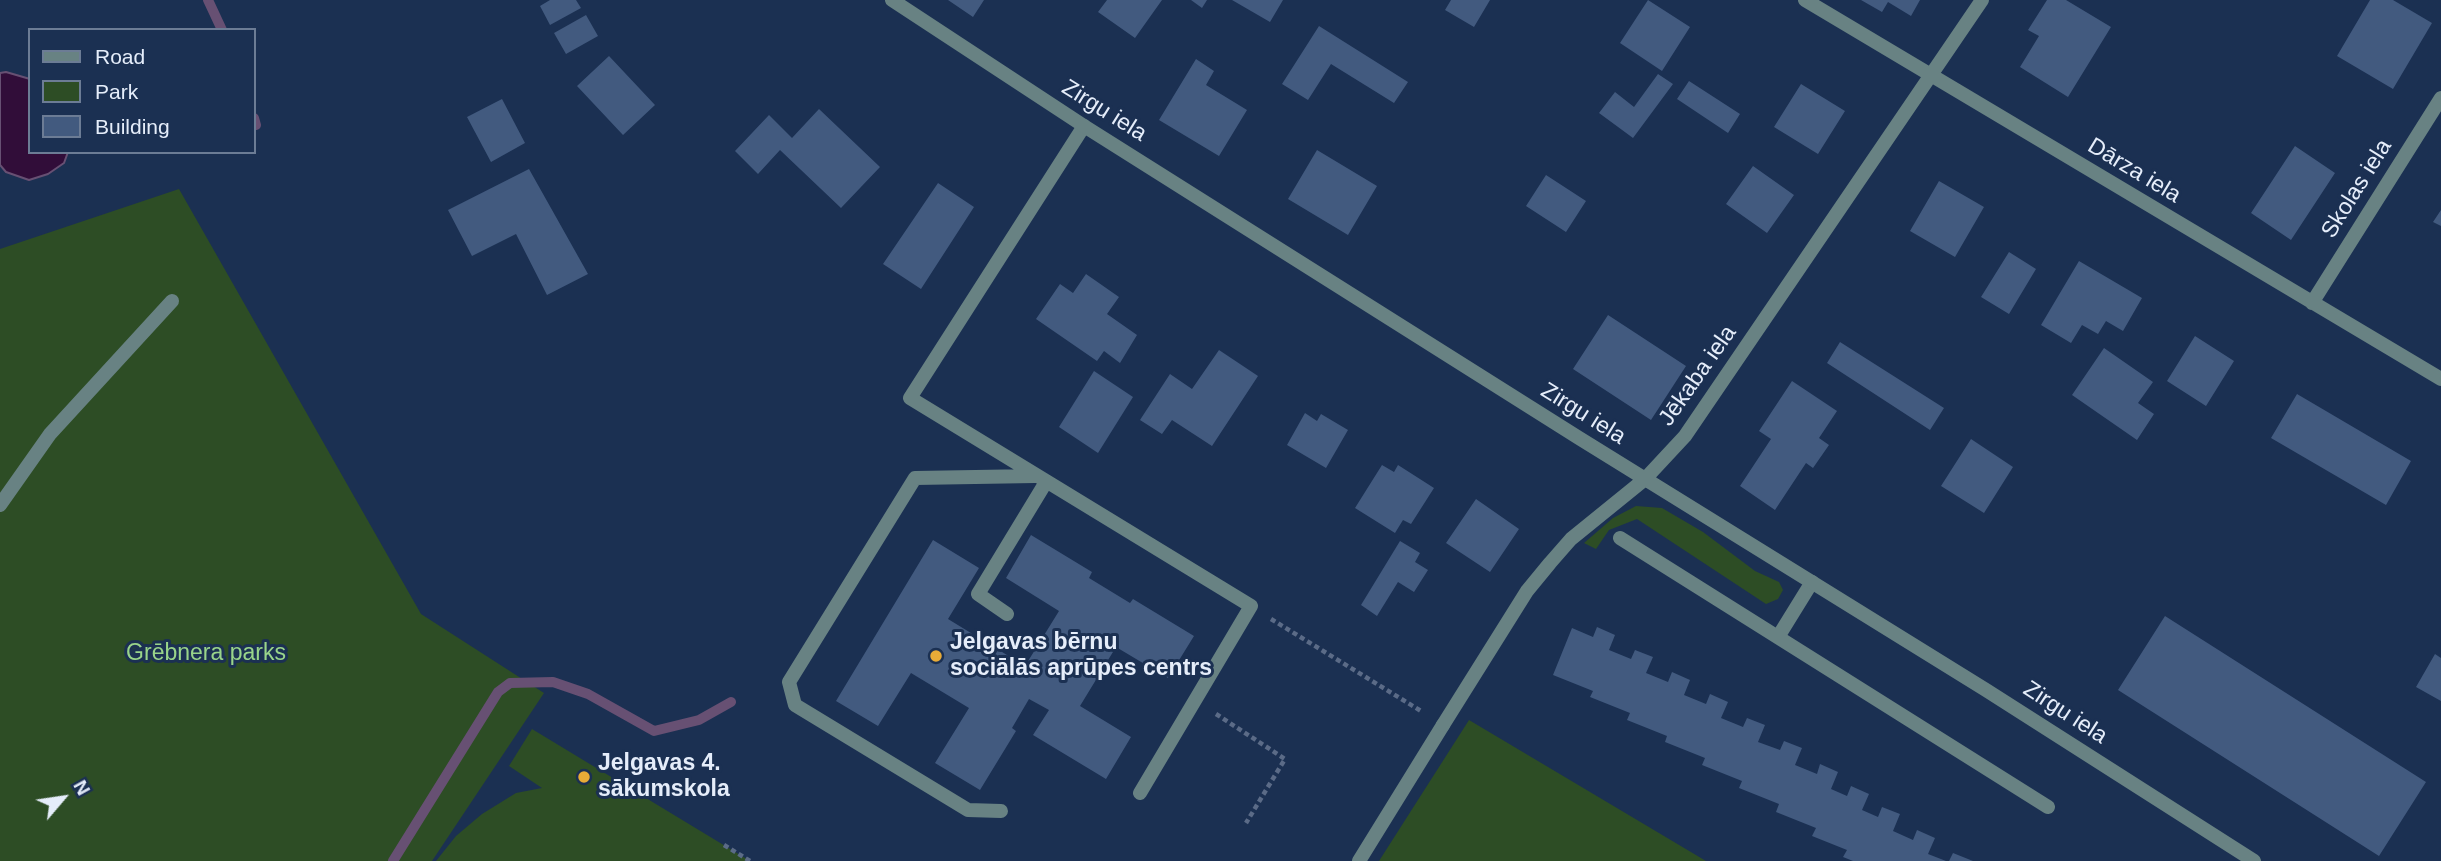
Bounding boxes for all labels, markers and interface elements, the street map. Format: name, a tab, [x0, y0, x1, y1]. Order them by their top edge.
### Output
legend	[28, 28, 256, 154]
text: Road	[95, 45, 145, 68]
street label: Zirgu iela	[1057, 74, 1151, 148]
text: Park	[95, 80, 138, 103]
text: Building	[95, 115, 170, 138]
street label: Dārza iela	[2083, 133, 2185, 209]
street label: Skolas iela	[2316, 135, 2398, 243]
street label: Jēkaba iela	[1653, 320, 1743, 432]
street label: Zirgu iela	[1536, 377, 1630, 451]
place label: Jelgavas bērnu sociālās aprūpes centrs	[950, 629, 1212, 683]
park label: Grēbnera parks	[126, 640, 286, 668]
marker: Jelgavas bērnu sociālās aprūpes centrs	[928, 648, 944, 664]
street label: Zirgu iela	[2018, 676, 2112, 750]
place label: Jelgavas 4. sākumskola	[598, 750, 730, 804]
north arrow	[28, 763, 98, 833]
marker: Jelgavas 4. sākumskola	[576, 769, 592, 785]
text: N	[69, 776, 94, 799]

